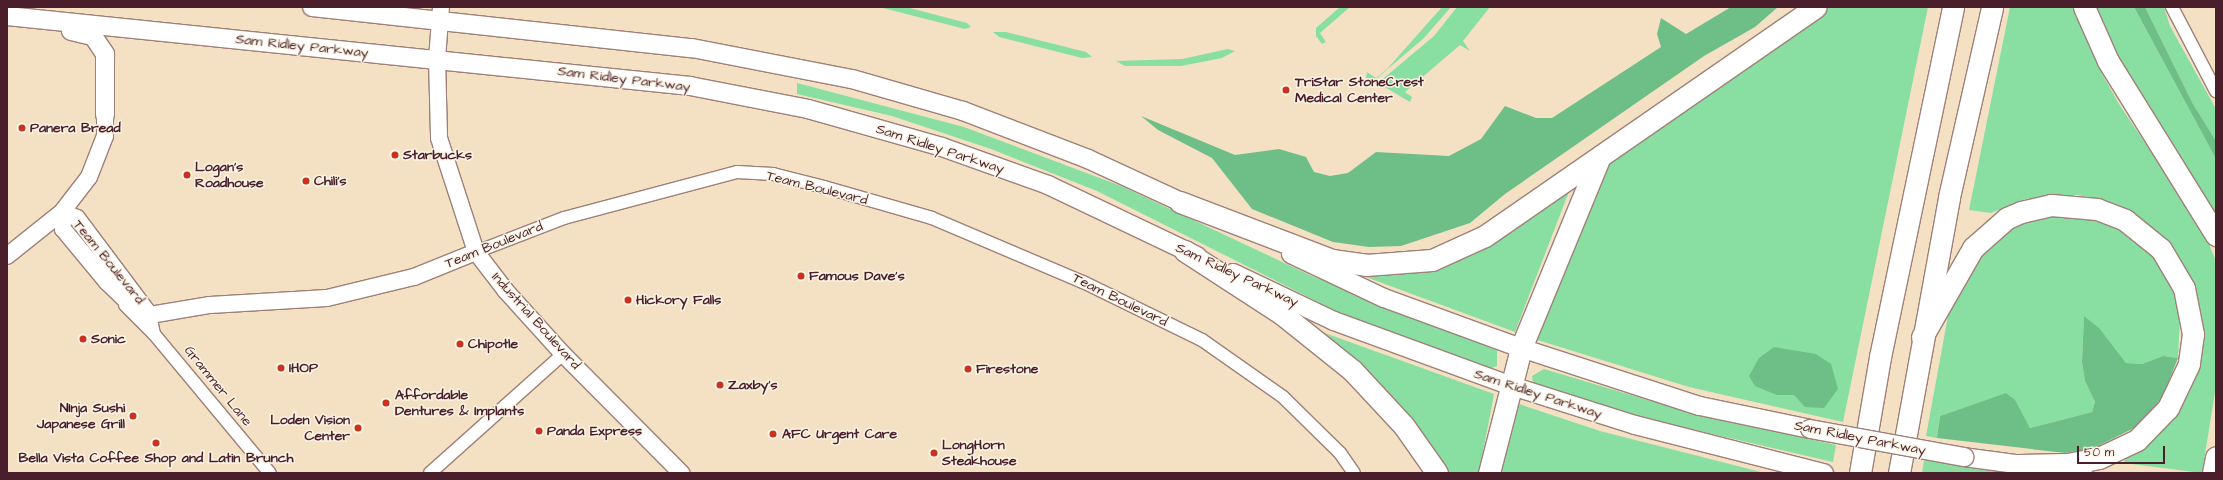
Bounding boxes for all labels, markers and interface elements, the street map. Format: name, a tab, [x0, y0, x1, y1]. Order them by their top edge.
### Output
street label: Sam Ridley Parkway	[235, 31, 369, 61]
street label: Sam Ridley Parkway	[557, 63, 691, 95]
place label: TriStar StoneCrest Medical Center	[1295, 74, 1424, 106]
marker: TriStar StoneCrest Medical Center	[1280, 84, 1292, 96]
place label: Panera Bread	[30, 120, 121, 136]
street label: Sam Ridley Parkway	[874, 120, 1006, 178]
marker: Panera Bread	[17, 123, 27, 133]
place label: Starbucks	[403, 147, 472, 163]
marker: Starbucks	[390, 150, 400, 160]
place label: Logan's Roadhouse	[195, 159, 264, 192]
street label: Team Boulevard	[765, 167, 869, 209]
marker: Logan's Roadhouse	[182, 170, 192, 180]
place label: Chili's	[314, 173, 347, 189]
marker: Chili's	[301, 176, 311, 186]
street label: Team Boulevard	[70, 216, 148, 308]
street label: Team Boulevard	[443, 218, 545, 272]
street label: Sam Ridley Parkway	[1173, 239, 1301, 311]
place label: Famous Dave's	[809, 268, 905, 284]
street label: Industrial Boulevard	[488, 269, 584, 373]
street label: Team Boulevard	[1070, 270, 1170, 330]
marker: Famous Dave's	[796, 271, 806, 281]
place label: Hickory Falls	[636, 292, 721, 308]
marker: Hickory Falls	[623, 295, 633, 305]
place label: Sonic	[91, 331, 126, 347]
marker: Sonic	[78, 334, 88, 344]
place label: Chipotle	[468, 336, 518, 352]
marker: Chipotle	[455, 339, 465, 349]
street label: Grammer Lane	[180, 342, 256, 430]
place label: IHOP	[289, 360, 318, 376]
place label: Firestone	[976, 361, 1038, 377]
marker: IHOP	[276, 363, 286, 373]
marker: Firestone	[963, 364, 973, 374]
street label: Sam Ridley Parkway	[1472, 365, 1604, 423]
place label: Zaxby's	[728, 377, 778, 393]
marker: Zaxby's	[715, 380, 725, 390]
place label: Affordable Dentures & Implants	[395, 387, 524, 420]
marker: Affordable Dentures & Implants	[380, 397, 392, 409]
place label: NInja Sushi Japanese Grill	[37, 400, 125, 432]
marker: NInja Sushi Japanese Grill	[128, 411, 138, 421]
place label: Loden Vision Center	[270, 412, 350, 444]
street label: Sam Ridley Parkway	[1793, 417, 1927, 459]
marker: Loden Vision Center	[353, 423, 363, 433]
place label: Panda Express	[547, 423, 642, 439]
marker: Panda Express	[534, 426, 544, 436]
place label: AFC Urgent Care	[782, 426, 897, 442]
marker: AFC Urgent Care	[767, 428, 779, 440]
place label: LongHorn Steakhouse	[942, 437, 1016, 470]
marker: Bella Vista Coffee Shop and Latin Brunch	[151, 438, 161, 448]
scale bar	[2079, 438, 2167, 464]
text: 50 m	[2084, 444, 2114, 461]
marker: LongHorn Steakhouse	[929, 448, 939, 458]
place label: Bella Vista Coffee Shop and Latin Brunch	[18, 450, 294, 466]

